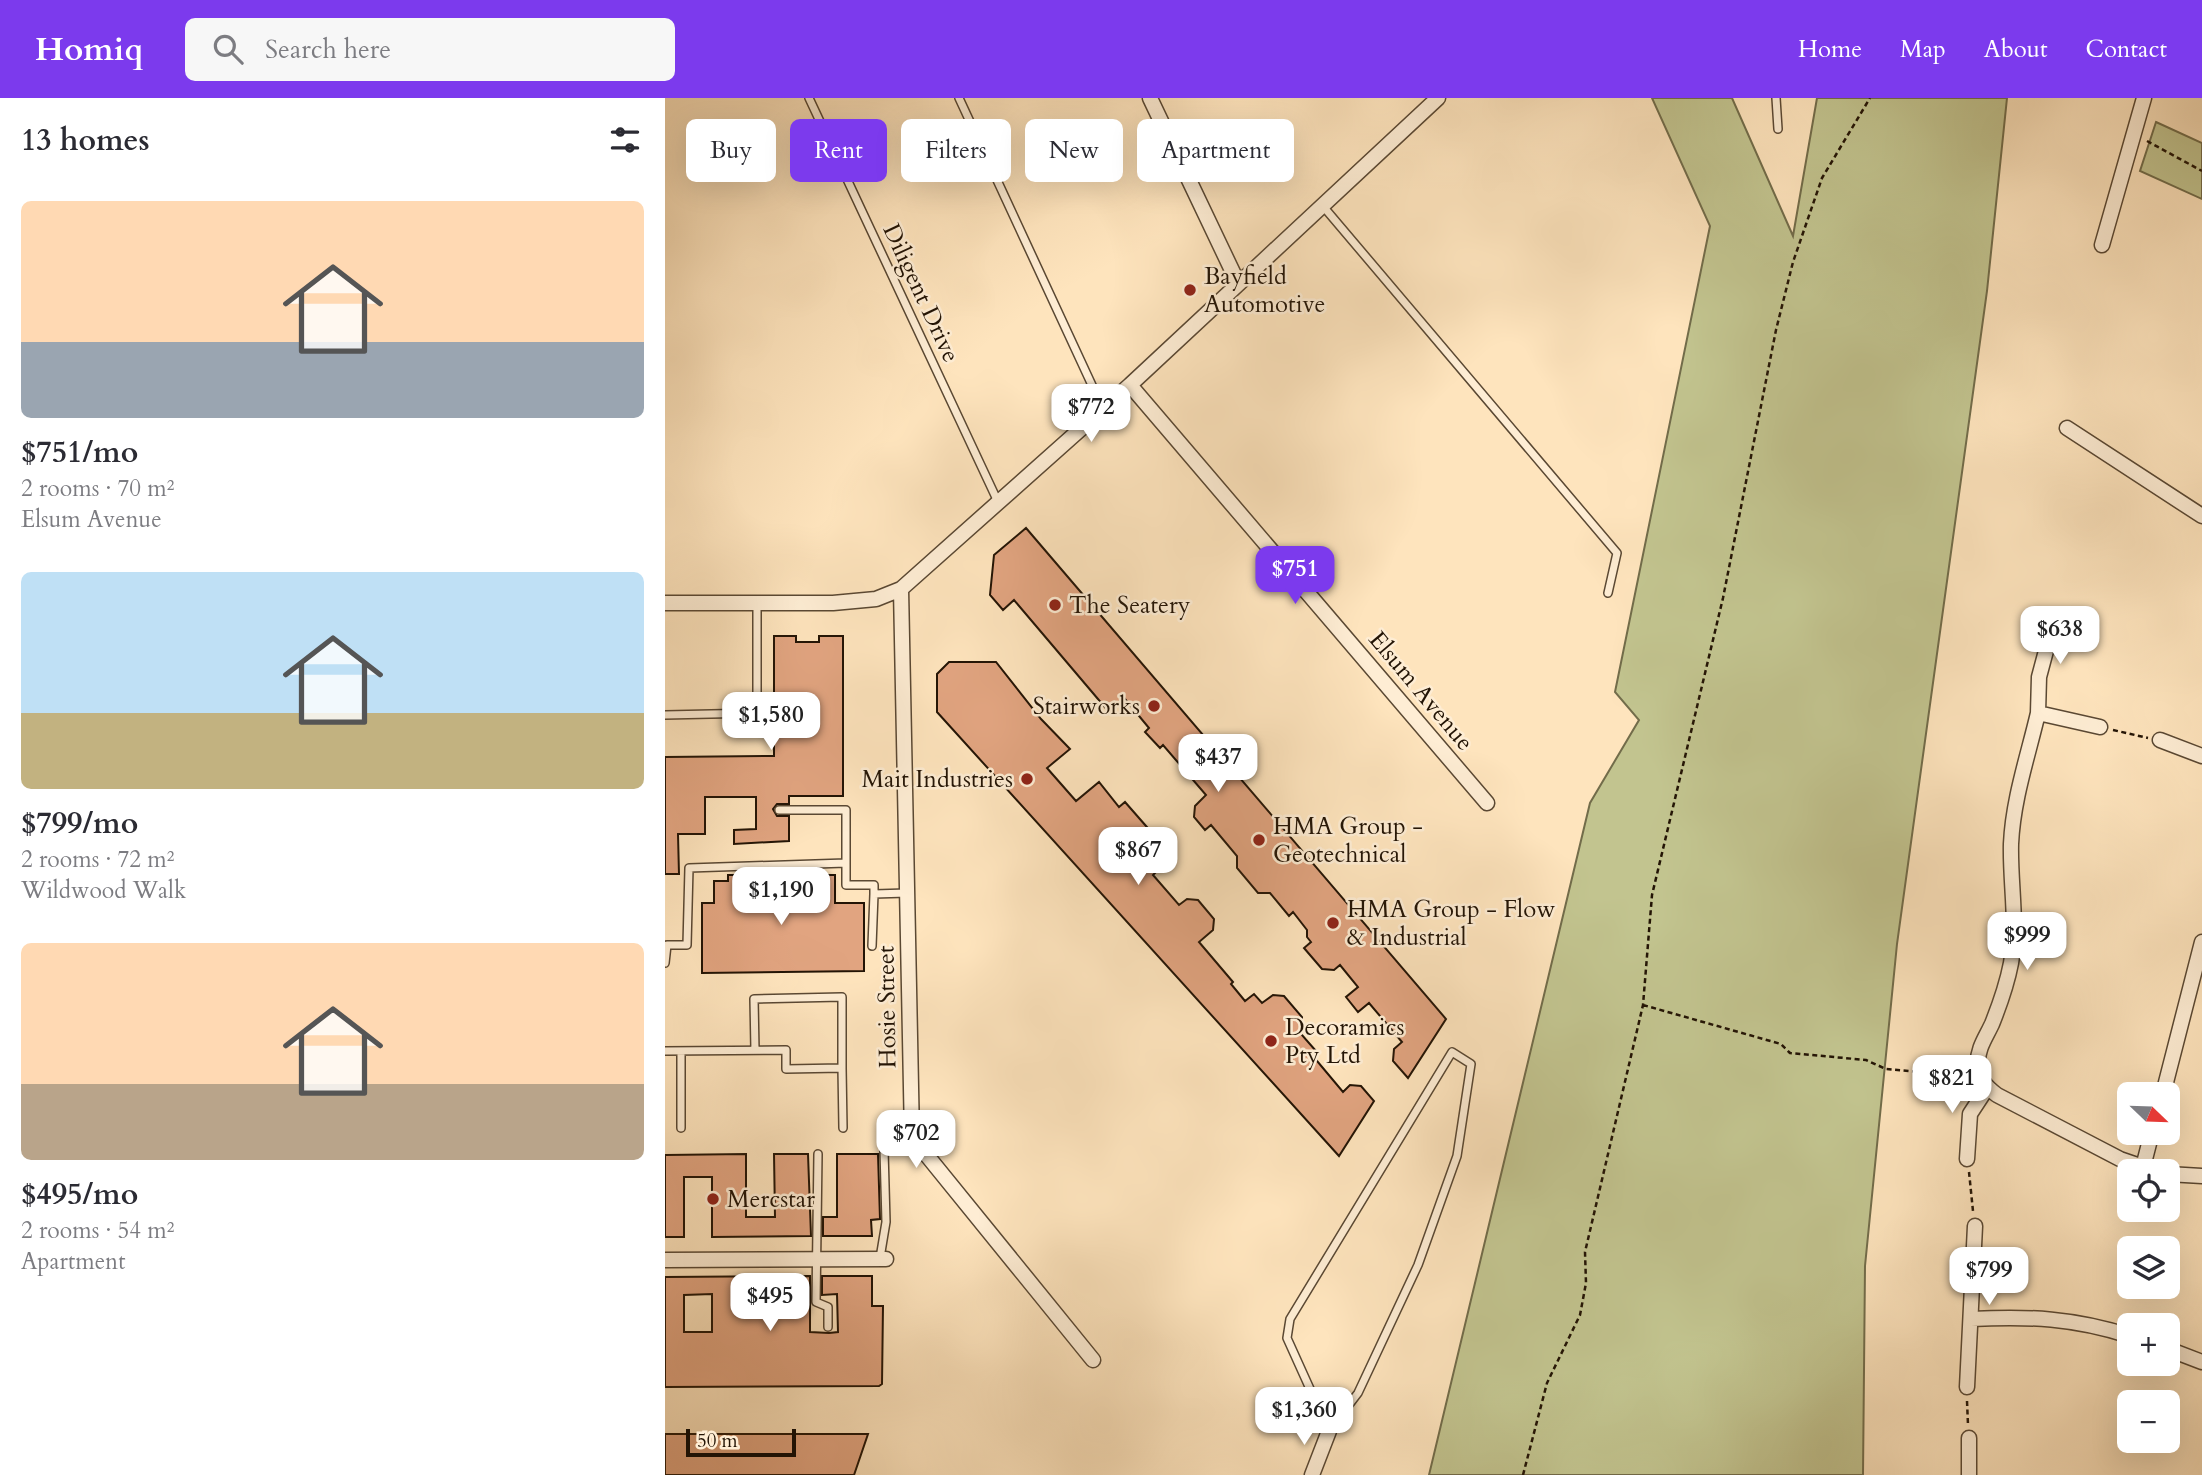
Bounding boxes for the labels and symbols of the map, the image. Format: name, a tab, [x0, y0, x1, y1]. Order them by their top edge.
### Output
street label: Diligent Drive	[875, 218, 967, 368]
place label: Bayfield Automotive	[1204, 260, 1325, 321]
marker: Bayfield Automotive	[1182, 282, 1198, 298]
pin: $772	[1050, 384, 1132, 444]
pin: $751	[1254, 546, 1336, 606]
place label: The Seatery	[1069, 589, 1191, 622]
marker: The Seatery	[1047, 597, 1063, 613]
pin: $638	[2019, 606, 2101, 666]
street label: Elsum Avenue	[1361, 624, 1481, 758]
place label: Stairworks	[1033, 690, 1140, 723]
pin: $1,580	[714, 692, 828, 752]
marker: Stairworks	[1146, 698, 1162, 714]
pin: $437	[1177, 734, 1259, 794]
place label: Mait Industries	[861, 763, 1013, 796]
marker: Mait Industries	[1019, 771, 1035, 787]
place label: HMA Group - Geotechnical	[1273, 810, 1423, 871]
pin: $867	[1097, 828, 1179, 887]
marker: HMA Group - Geotechnical	[1251, 832, 1267, 848]
pin: $1,190	[724, 868, 838, 927]
place label: HMA Group - Flow & Industrial	[1347, 893, 1555, 954]
pin: $999	[1986, 912, 2068, 972]
marker: HMA Group - Flow & Industrial	[1325, 915, 1341, 931]
street label: Hosie Street	[869, 945, 905, 1069]
place label: Decoramics Pty Ltd	[1285, 1011, 1404, 1072]
marker: Decoramics Pty Ltd	[1263, 1033, 1279, 1049]
pin: $821	[1911, 1056, 1993, 1115]
north arrow	[2117, 1082, 2181, 1144]
pin: $702	[875, 1110, 957, 1170]
place label: Mercstar	[727, 1183, 815, 1216]
marker: Mercstar	[705, 1191, 721, 1207]
pin: $799	[1948, 1248, 2030, 1307]
pin: $495	[729, 1274, 811, 1333]
pin: $1,360	[1247, 1388, 1361, 1447]
scale bar	[686, 1426, 796, 1458]

